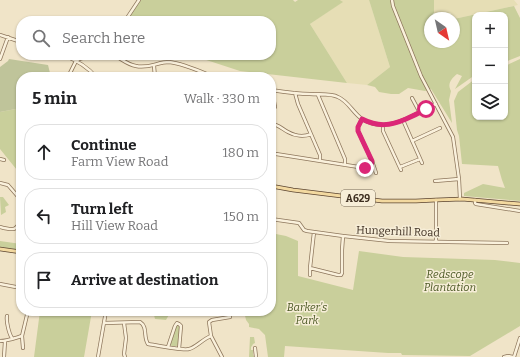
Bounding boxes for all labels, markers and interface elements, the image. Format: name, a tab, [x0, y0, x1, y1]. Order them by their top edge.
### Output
north arrow	[424, 12, 460, 48]
map controls	[472, 12, 508, 120]
button: +	[472, 12, 508, 48]
search box	[16, 16, 276, 60]
icon: search	[30, 27, 52, 49]
text: Search here	[62, 29, 145, 47]
button: −	[472, 48, 508, 84]
button: layers	[472, 84, 508, 120]
text: 5 min	[32, 88, 77, 109]
text: Walk · 330 m	[184, 91, 260, 106]
route start	[417, 100, 435, 118]
text: Continue	[71, 136, 137, 154]
icon: ahead	[33, 141, 55, 163]
text: 180 m	[223, 145, 259, 160]
text: Farm View Road	[71, 154, 168, 169]
route end	[356, 159, 374, 177]
road number: A629	[341, 190, 375, 206]
text: Turn left	[71, 200, 133, 218]
icon: left	[33, 205, 55, 227]
text: 150 m	[223, 209, 259, 224]
text: Hill View Road	[71, 218, 158, 233]
street label: Hungerhill Road	[356, 224, 441, 239]
park label: Redscope Plantation	[424, 268, 476, 294]
icon: arrive	[33, 269, 55, 291]
text: Arrive at destination	[71, 271, 218, 289]
park label: Barker's Park	[287, 301, 327, 327]

